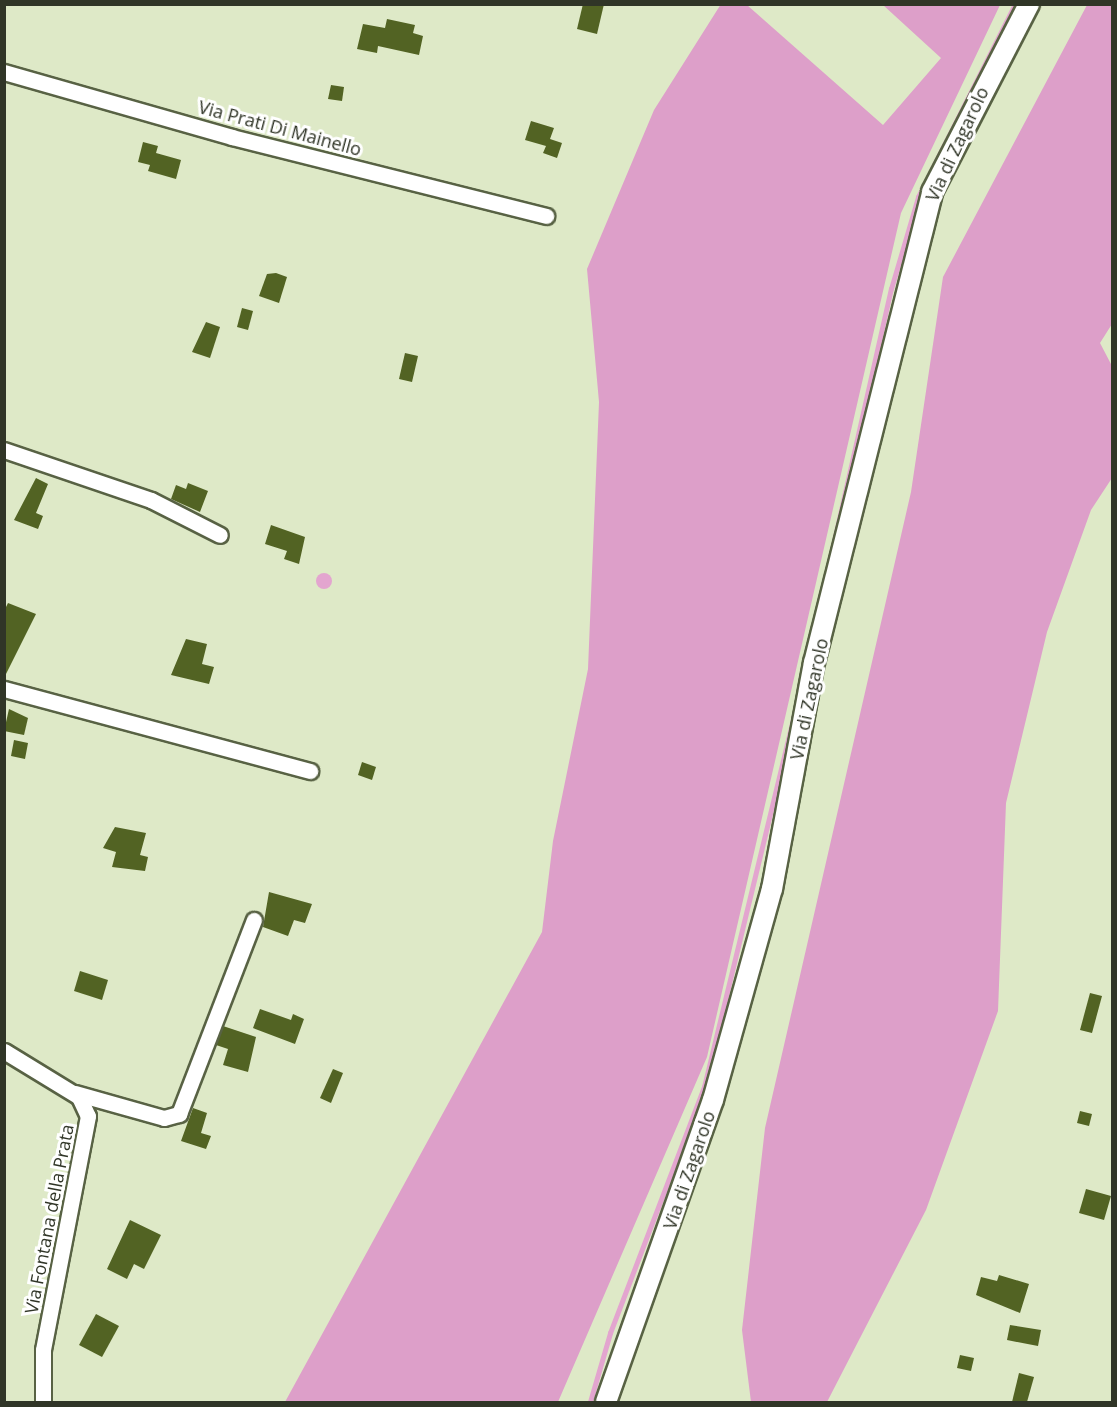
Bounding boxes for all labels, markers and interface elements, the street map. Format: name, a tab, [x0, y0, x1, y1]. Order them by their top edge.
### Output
street label: Via di Zagarolo	[921, 83, 993, 205]
street label: Via Prati Di Mainello	[196, 96, 364, 160]
street label: Via di Zagarolo	[786, 636, 832, 762]
street label: Via di Zagarolo	[659, 1108, 719, 1232]
street label: Via Fontana della Prata	[20, 1122, 78, 1316]

